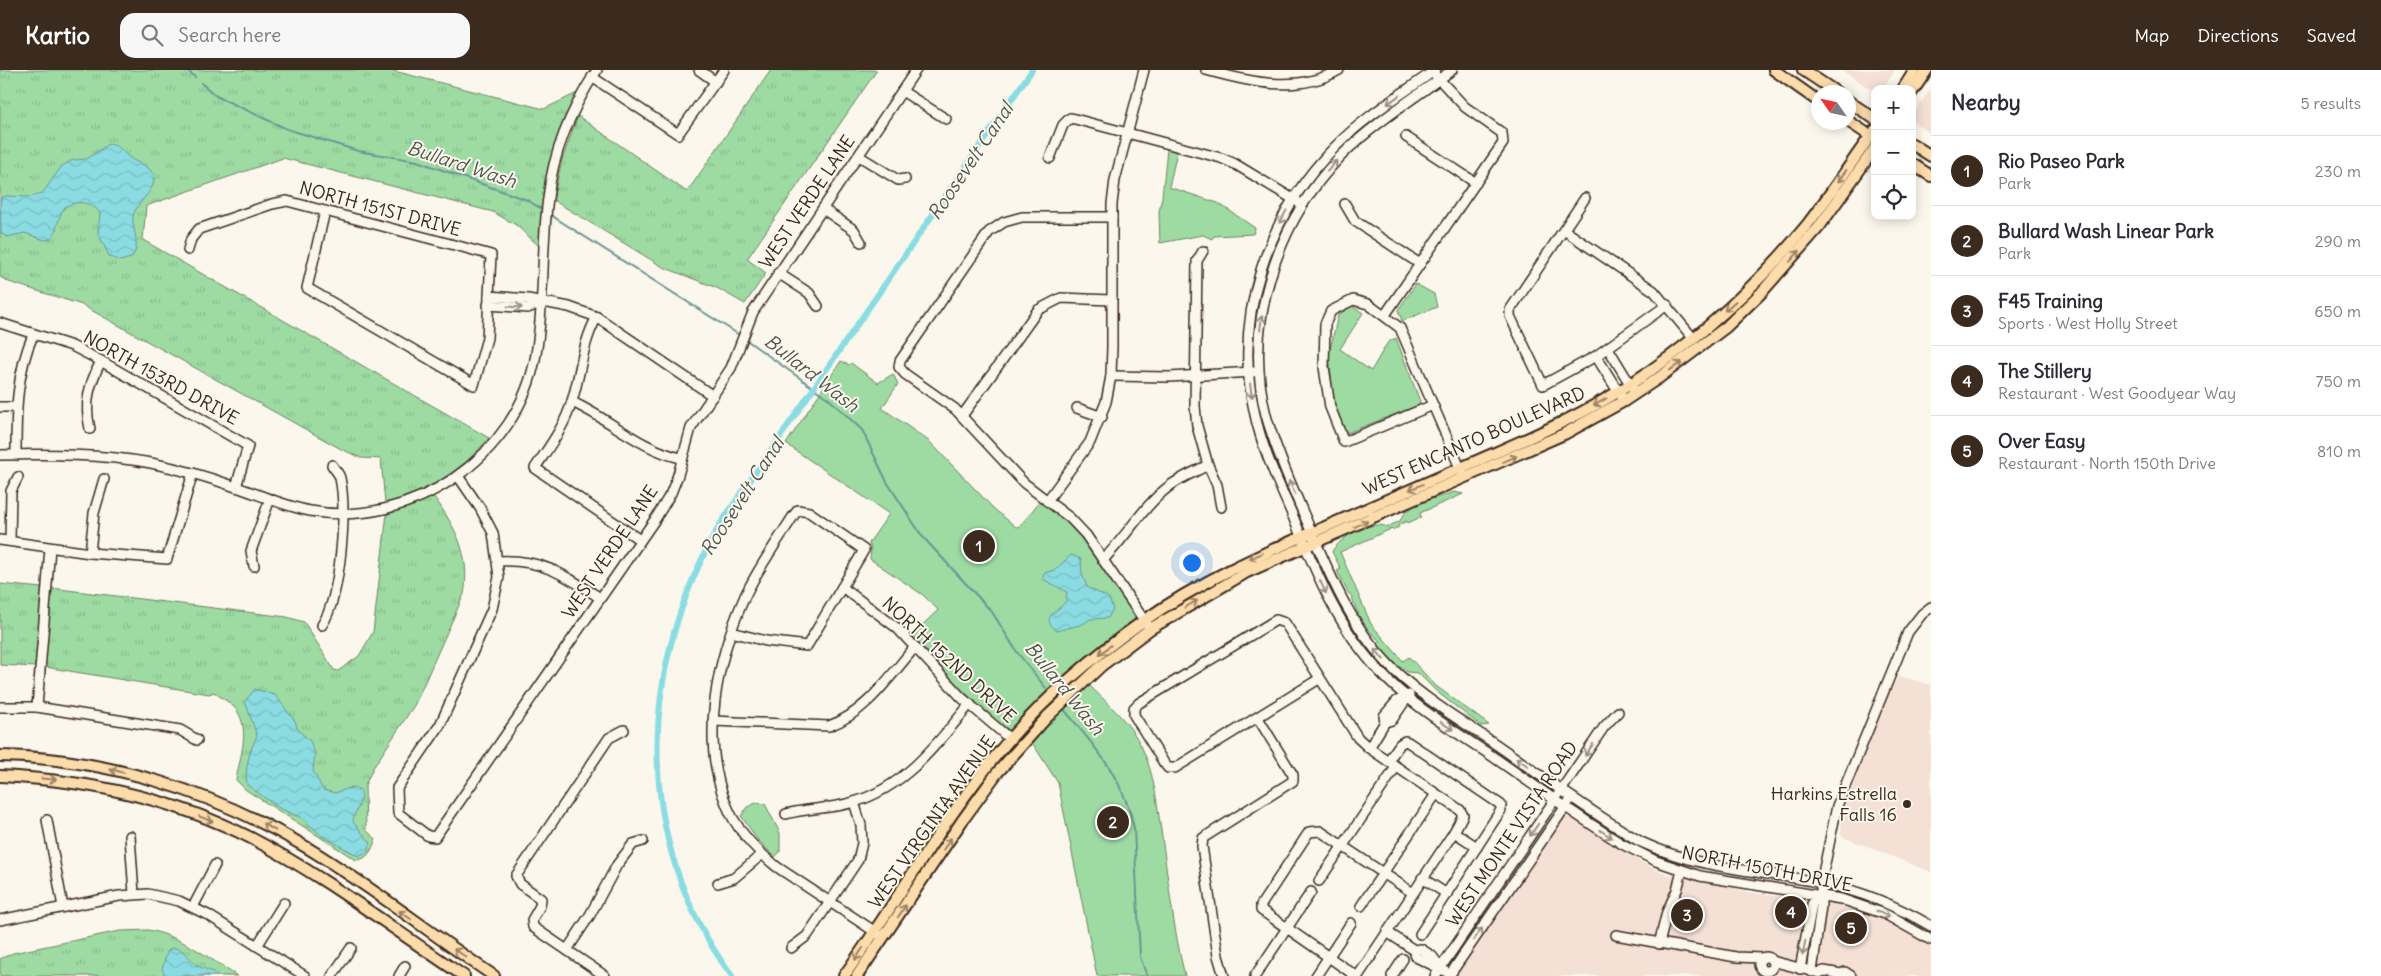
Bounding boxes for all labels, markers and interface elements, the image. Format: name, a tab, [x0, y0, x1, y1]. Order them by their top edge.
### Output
search box	[120, 13, 470, 58]
text: Kartio	[25, 20, 90, 50]
icon: search	[138, 21, 166, 49]
text: Search here	[178, 23, 281, 47]
text: Map	[2134, 24, 2169, 47]
text: Directions	[2197, 24, 2279, 47]
text: Saved	[2307, 24, 2356, 47]
north arrow	[1811, 85, 1856, 130]
map controls	[1871, 85, 1916, 220]
button: +	[1871, 85, 1916, 130]
text: Nearby	[1951, 89, 2021, 116]
text: 5 results	[2300, 93, 2361, 113]
one-way arrow	[1386, 95, 1400, 105]
water label: Roosevelt Canal	[922, 96, 1020, 224]
button: −	[1871, 130, 1916, 175]
street label: WEST VERDE LANE	[753, 131, 860, 273]
water label: Bullard Wash	[404, 135, 521, 193]
text: Rio Paseo Park	[1998, 149, 2125, 173]
one-way arrow	[1326, 160, 1338, 173]
text: 1	[1964, 161, 1970, 181]
text: 230 m	[2315, 161, 2361, 181]
one-way arrow	[1837, 169, 1847, 183]
text: Park	[1998, 173, 2031, 193]
button: locate	[1871, 175, 1916, 220]
street label: NORTH 151ST DRIVE	[297, 176, 463, 241]
one-way arrow	[1278, 209, 1287, 224]
text: Bullard Wash Linear Park	[1998, 219, 2214, 243]
text: 2	[1963, 231, 1971, 251]
text: 290 m	[2315, 231, 2361, 251]
text: Park	[1998, 243, 2031, 263]
one-way arrow	[1789, 249, 1801, 262]
text: F45 Training	[1998, 289, 2103, 313]
one-way arrow	[1724, 300, 1737, 311]
text: 3	[1962, 301, 1972, 321]
text: 650 m	[2314, 301, 2361, 321]
one-way arrow	[507, 302, 523, 311]
text: Sports · West Holly Street	[1998, 313, 2178, 333]
one-way arrow	[1257, 315, 1267, 331]
street label: NORTH 153RD DRIVE	[80, 325, 243, 430]
water label: Bullard Wash	[760, 329, 865, 418]
text: The Stillery	[1998, 359, 2092, 383]
one-way arrow	[1669, 361, 1683, 371]
text: 4	[1962, 371, 1972, 391]
text: 750 m	[2316, 371, 2361, 391]
street label: WEST ENCANTO BOULEVARD	[1359, 381, 1589, 500]
one-way arrow	[1246, 383, 1256, 399]
text: Restaurant · West Goodyear Way	[1998, 383, 2236, 403]
one-way arrow	[1593, 398, 1608, 407]
text: Over Easy	[1998, 429, 2086, 453]
water label: Roosevelt Canal	[695, 430, 791, 560]
text: 5	[1962, 441, 1972, 461]
text: 810 m	[2317, 441, 2361, 461]
text: Restaurant · North 150th Drive	[1998, 453, 2216, 473]
one-way arrow	[1502, 454, 1517, 463]
one-way arrow	[1287, 480, 1297, 495]
street label: WEST VERDE LANE	[556, 481, 663, 623]
one-way arrow	[1409, 483, 1424, 493]
one-way arrow	[1353, 518, 1368, 528]
pin: 1	[963, 527, 995, 565]
your location	[1179, 550, 1205, 576]
one-way arrow	[1249, 552, 1264, 562]
one-way arrow	[1319, 579, 1328, 594]
street label: NORTH 152ND DRIVE	[878, 592, 1021, 728]
one-way arrow	[1184, 598, 1198, 608]
water label: Bullard Wash	[1020, 636, 1111, 740]
one-way arrow	[1099, 644, 1112, 655]
one-way arrow	[1374, 648, 1385, 661]
one-way arrow	[1440, 721, 1454, 731]
street label: WEST VIRGINIA AVENUE	[863, 731, 1000, 913]
street label: WEST MONTE VISTA ROAD	[1441, 737, 1582, 931]
one-way arrow	[1584, 743, 1594, 757]
one-way arrow	[1515, 757, 1529, 767]
one-way arrow	[109, 766, 125, 776]
one-way arrow	[40, 774, 56, 783]
place label: Harkins Estrella Falls 16	[1771, 782, 1897, 826]
marker: Harkins Estrella Falls 16	[1901, 798, 1913, 810]
pin: 2	[1097, 803, 1129, 841]
one-way arrow	[197, 815, 213, 824]
one-way arrow	[262, 821, 277, 831]
one-way arrow	[1529, 823, 1540, 837]
one-way arrow	[1599, 828, 1613, 839]
one-way arrow	[942, 837, 952, 851]
street label: NORTH 150TH DRIVE	[1680, 841, 1854, 896]
pin: 4	[1775, 893, 1807, 931]
pin: 3	[1671, 896, 1703, 934]
one-way arrow	[897, 904, 907, 918]
pin: 5	[1835, 909, 1867, 947]
one-way arrow	[1875, 909, 1890, 919]
one-way arrow	[398, 910, 412, 920]
one-way arrow	[1473, 927, 1483, 941]
one-way arrow	[1799, 939, 1809, 955]
one-way arrow	[854, 947, 864, 961]
one-way arrow	[453, 948, 467, 958]

